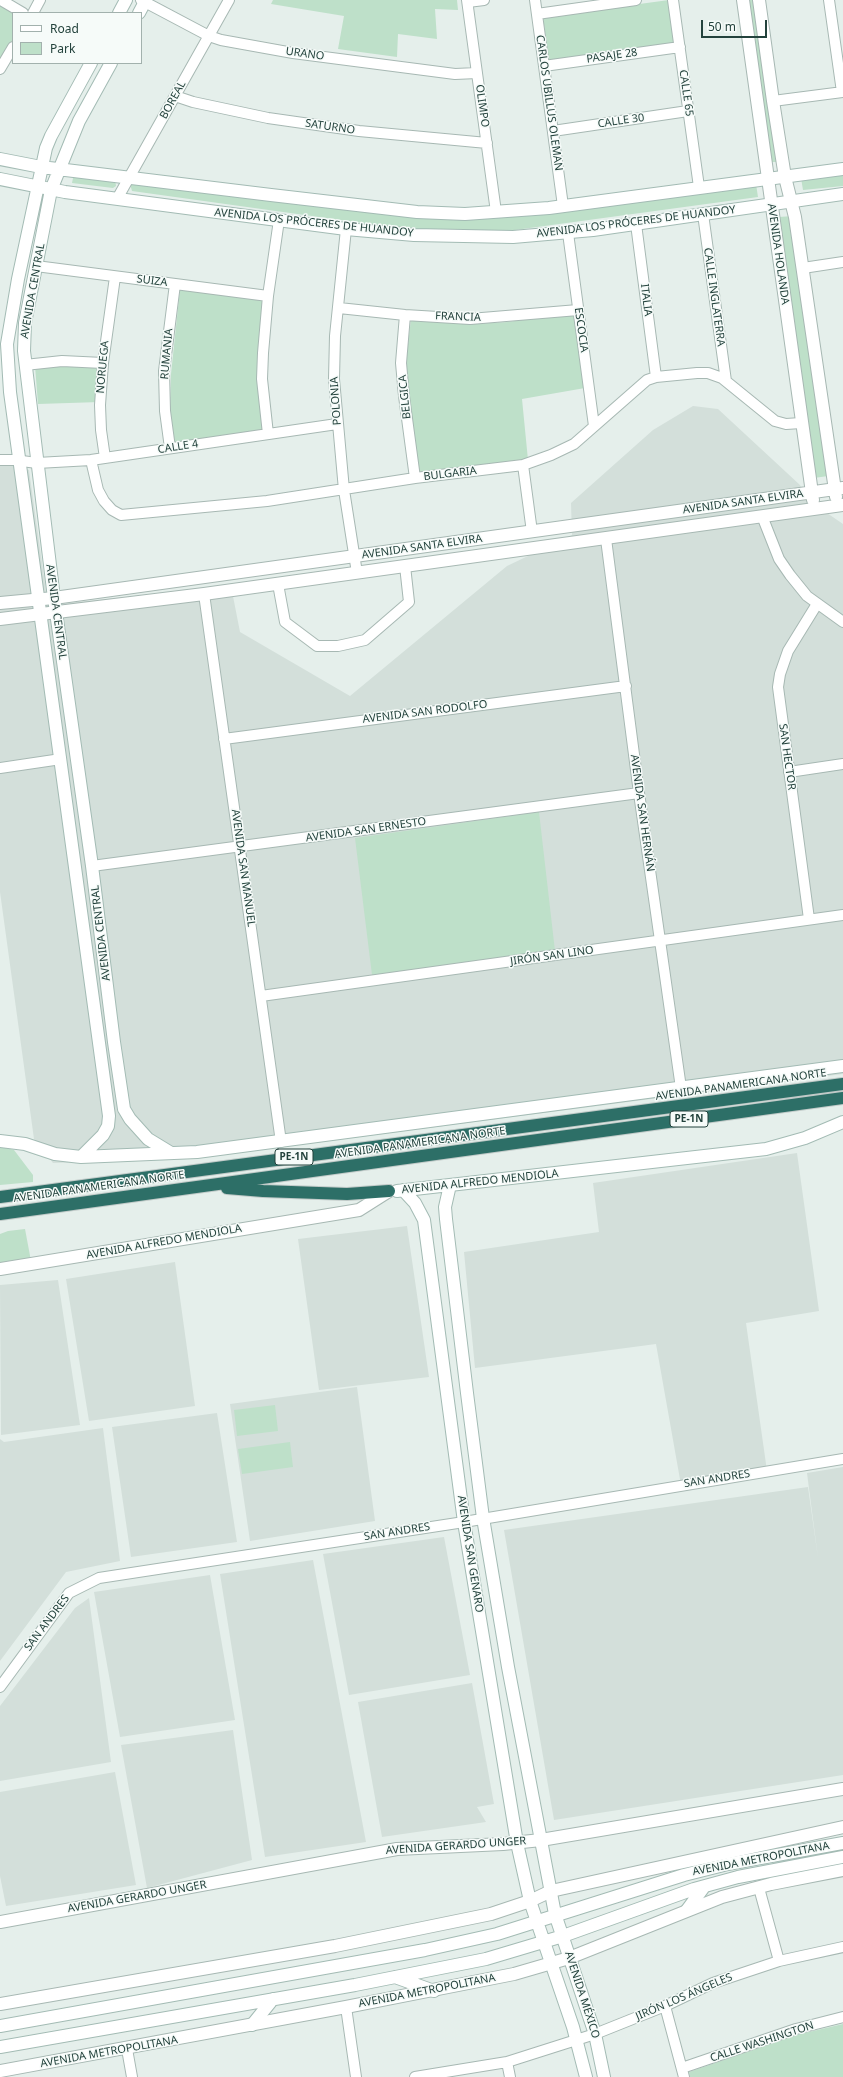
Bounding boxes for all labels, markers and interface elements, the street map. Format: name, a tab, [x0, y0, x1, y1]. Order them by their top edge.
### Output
legend	[12, 12, 142, 64]
scale bar	[703, 12, 769, 38]
text: 50 m	[708, 18, 736, 35]
text: Road	[50, 20, 79, 37]
street label: CARLOS UBILLUS OLEMAN	[533, 34, 565, 172]
text: Park	[50, 40, 75, 57]
street label: URANO	[285, 45, 325, 63]
street label: PASAJE 28	[586, 46, 638, 66]
street label: CALLE 65	[676, 69, 696, 117]
street label: BOREAL	[157, 79, 189, 121]
street label: OLIMPO	[472, 84, 492, 128]
street label: CALLE 30	[597, 111, 645, 131]
street label: SATURNO	[304, 117, 356, 137]
street label: AVENIDA LOS PRÓCERES DE HUANDOY	[536, 203, 736, 241]
street label: AVENIDA HOLANDA	[764, 203, 792, 305]
street label: AVENIDA LOS PRÓCERES DE HUANDOY	[214, 206, 414, 240]
street label: AVENIDA CENTRAL	[18, 242, 48, 340]
street label: CALLE INGLATERRA	[701, 247, 727, 347]
street label: SUIZA	[136, 273, 168, 289]
street label: ITALIA	[637, 283, 655, 317]
street label: ESCOCIA	[571, 307, 591, 353]
street label: FRANCIA	[435, 310, 481, 324]
street label: RUMANIA	[158, 328, 176, 380]
street label: NORUEGA	[94, 340, 112, 394]
street label: BELGICA	[396, 374, 414, 420]
street label: POLONIA	[328, 376, 344, 426]
street label: CALLE 4	[157, 437, 199, 457]
street label: BULGARIA	[423, 464, 477, 484]
street label: AVENIDA SANTA ELVIRA	[682, 487, 804, 517]
street label: AVENIDA SANTA ELVIRA	[361, 532, 483, 562]
street label: AVENIDA CENTRAL	[43, 563, 69, 661]
street label: AVENIDA SAN RODOLFO	[362, 698, 488, 726]
street label: SAN HECTOR	[776, 723, 798, 791]
street label: AVENIDA SAN HERNÁN	[627, 754, 657, 872]
street label: AVENIDA SAN MANUEL	[228, 808, 258, 928]
street label: AVENIDA SAN ERNESTO	[305, 815, 427, 845]
street label: AVENIDA CENTRAL	[89, 884, 113, 982]
street label: JIRÓN SAN LINO	[509, 944, 595, 968]
street label: AVENIDA PANAMERICANA NORTE	[655, 1066, 827, 1104]
road number: PE-1N	[670, 1111, 708, 1127]
street label: AVENIDA PANAMERICANA NORTE	[334, 1124, 506, 1162]
road number: PE-1N	[275, 1149, 313, 1165]
street label: AVENIDA ALFREDO MENDIOLA	[401, 1167, 559, 1197]
street label: AVENIDA PANAMERICANA NORTE	[13, 1168, 185, 1206]
street label: AVENIDA ALFREDO MENDIOLA	[85, 1222, 243, 1262]
street label: SAN ANDRES	[683, 1467, 751, 1491]
street label: AVENIDA SAN GENARO	[454, 1495, 486, 1613]
street label: SAN ANDRES	[363, 1520, 431, 1544]
street label: SAN ANDRES	[22, 1592, 72, 1654]
street label: AVENIDA GERARDO UNGER	[385, 1835, 527, 1857]
street label: AVENIDA METROPOLITANA	[691, 1839, 831, 1879]
street label: AVENIDA GERARDO UNGER	[67, 1878, 207, 1916]
street label: AVENIDA MÉXICO	[562, 1950, 602, 2040]
street label: AVENIDA METROPOLITANA	[357, 1971, 497, 2011]
street label: JIRÓN LOS ÁNGELES	[634, 1971, 734, 2023]
street label: CALLE WASHINGTON	[708, 2019, 816, 2065]
street label: AVENIDA METROPOLITANA	[39, 2033, 179, 2071]

